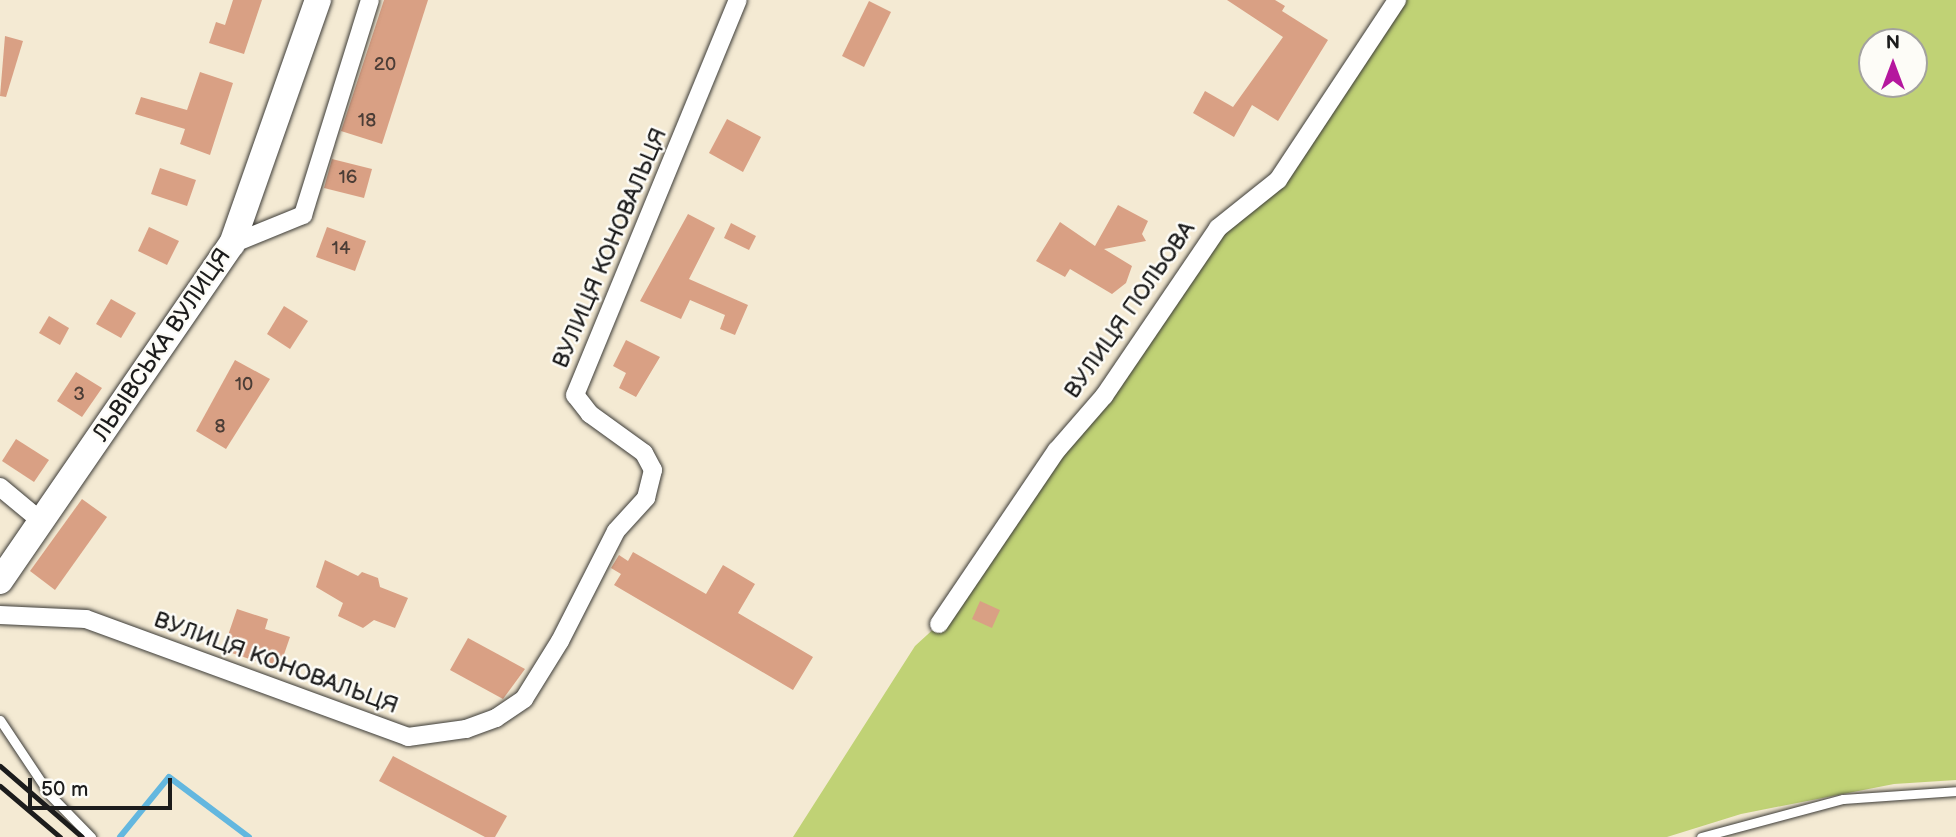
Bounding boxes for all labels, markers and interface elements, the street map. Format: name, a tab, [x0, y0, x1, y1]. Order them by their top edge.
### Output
north arrow	[1858, 28, 1928, 98]
text: N	[1886, 32, 1900, 55]
house number: 20	[374, 54, 396, 76]
house number: 18	[358, 110, 376, 132]
street label: ВУЛИЦЯ КОНОВАЛЬЦЯ	[547, 124, 673, 372]
house number: 16	[339, 167, 357, 189]
street label: ВУЛИЦЯ ПОЛЬОВА	[1059, 216, 1201, 404]
house number: 14	[332, 238, 350, 260]
street label: ЛЬВІВСЬКА ВУЛИЦЯ	[87, 243, 237, 447]
house number: 10	[235, 374, 253, 396]
house number: 3	[73, 384, 85, 406]
house number: 8	[214, 416, 226, 438]
street label: ВУЛИЦЯ КОНОВАЛЬЦЯ	[150, 606, 402, 720]
scale bar	[32, 764, 175, 808]
text: 50 m	[41, 777, 88, 802]

